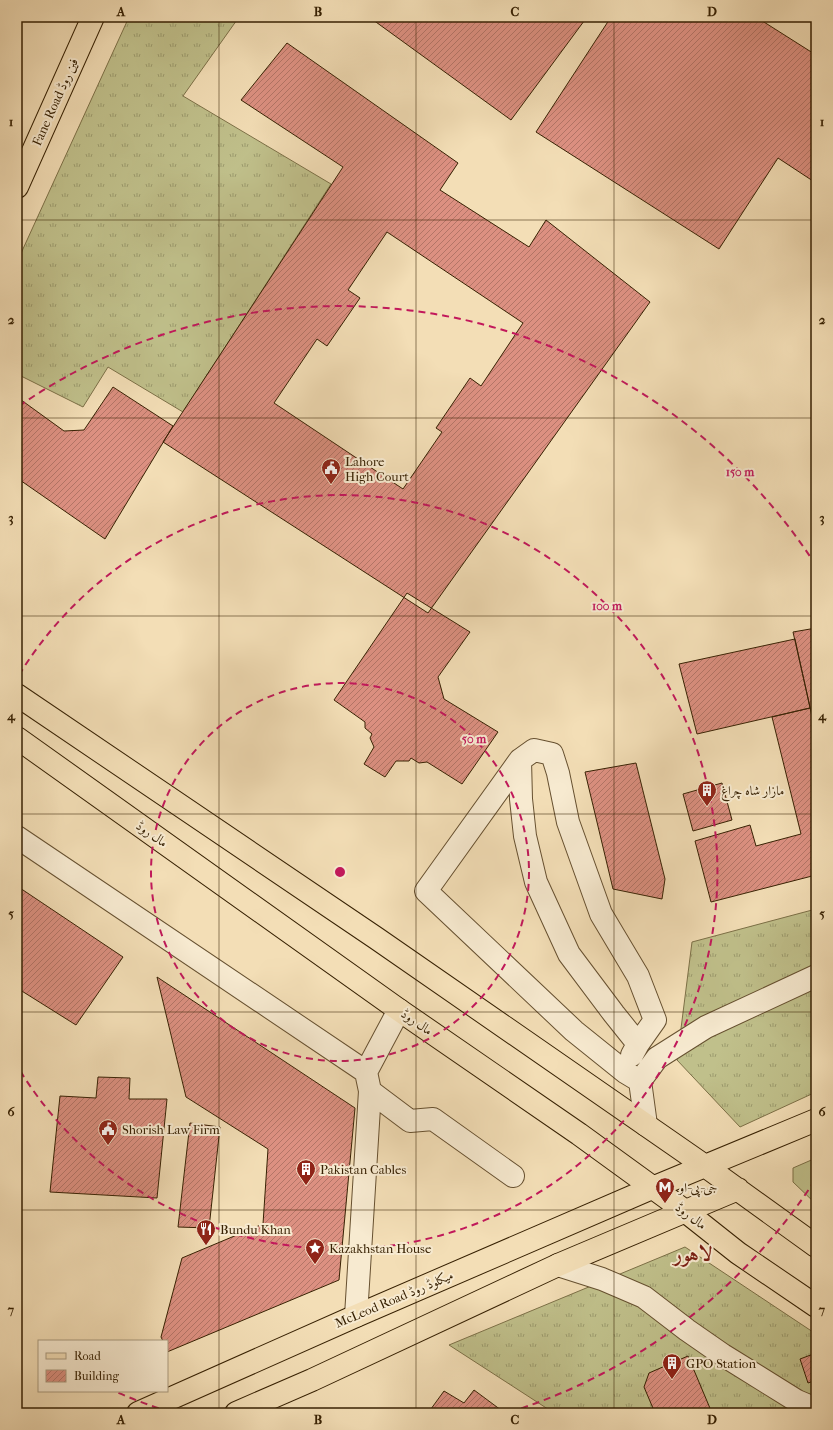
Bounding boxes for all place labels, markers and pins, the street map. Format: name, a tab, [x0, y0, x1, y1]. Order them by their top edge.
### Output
place label: Lahore High Court	[345, 454, 409, 484]
public building icon: Lahore High Court	[320, 457, 342, 485]
building icon: مازار شاہ چراغ	[696, 779, 718, 807]
place label: مازار شاہ چراغ	[721, 783, 784, 802]
centre of rings	[333, 865, 347, 879]
public building icon: Shorish Law Firm	[97, 1118, 119, 1146]
place label: Shorish Law Firm	[122, 1122, 220, 1137]
building icon: Pakistan Cables	[295, 1158, 317, 1186]
place label: Pakistan Cables	[320, 1162, 406, 1177]
metro station icon: جی-پی-او	[654, 1176, 676, 1204]
place label: جی-پی-او	[677, 1180, 718, 1198]
restaurant icon: Bundu Khan	[195, 1218, 217, 1246]
place label: Bundu Khan	[220, 1222, 291, 1237]
place icon: Kazakhstan House	[304, 1237, 326, 1265]
place label: Kazakhstan House	[329, 1241, 432, 1256]
building icon: GPO Station	[661, 1352, 683, 1380]
place label: GPO Station	[686, 1356, 756, 1371]

